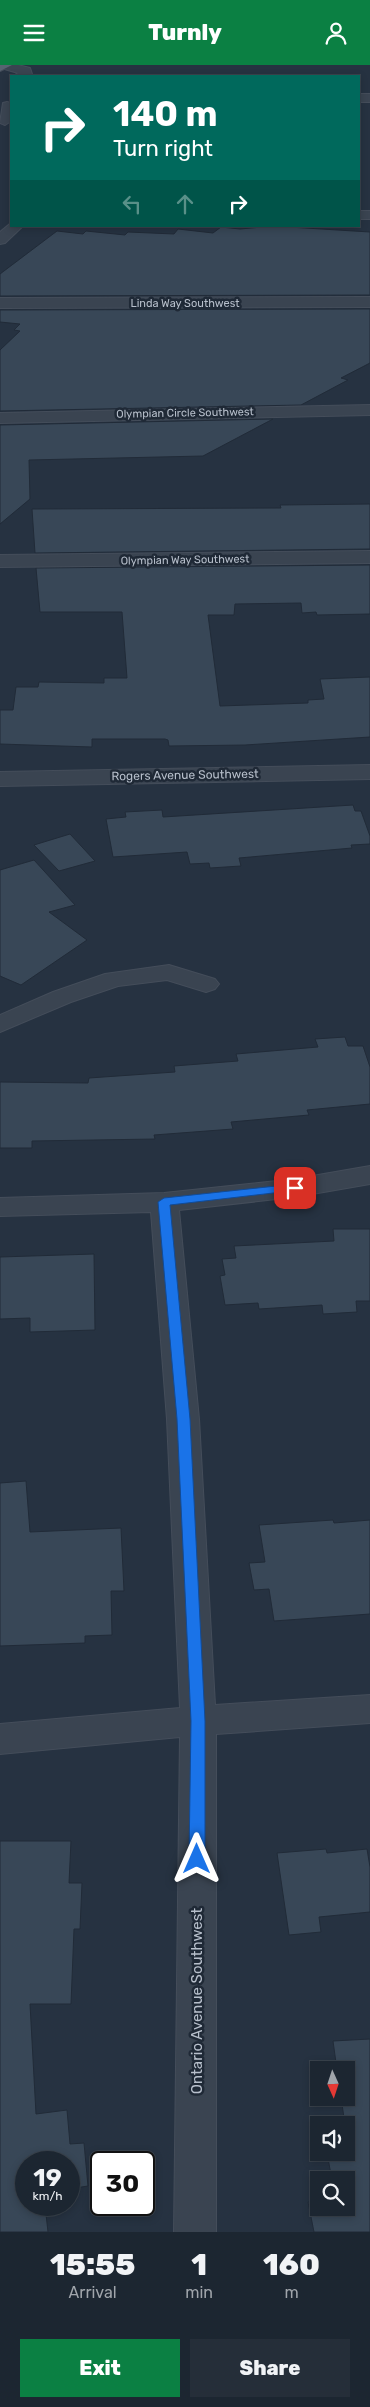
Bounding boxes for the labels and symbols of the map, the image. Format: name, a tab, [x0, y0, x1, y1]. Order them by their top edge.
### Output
street label: Linda Way Southwest	[130, 297, 240, 310]
street label: Olympian Circle Southwest	[116, 405, 255, 421]
street label: Olympian Way Southwest	[120, 552, 250, 568]
street label: Rogers Avenue Southwest	[111, 767, 259, 783]
pin	[274, 1167, 316, 1209]
position arrow	[170, 1832, 222, 1884]
street label: Ontario Avenue Southwest	[188, 1908, 206, 2094]
north arrow	[310, 2061, 355, 2106]
speed limit sign: 30	[90, 2151, 155, 2216]

